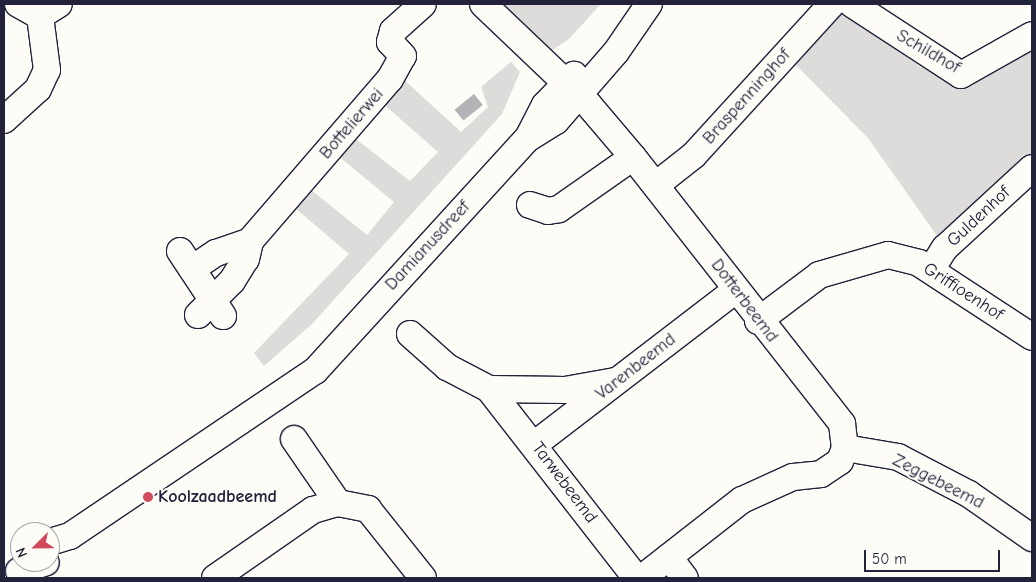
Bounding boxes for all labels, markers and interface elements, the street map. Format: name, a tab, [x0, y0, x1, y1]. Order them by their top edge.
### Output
street label: Schildhof	[892, 25, 964, 79]
street label: Braspenninghof	[699, 45, 795, 149]
street label: Bottelierwei	[315, 84, 389, 164]
street label: Guldenhof	[943, 182, 1015, 252]
street label: Damianusdreef	[381, 197, 475, 295]
street label: Dotterbeemd	[706, 255, 782, 347]
street label: Griffioenhof	[919, 258, 1007, 326]
street label: Varenbeemd	[592, 329, 680, 405]
street label: Tarwebeemd	[527, 438, 601, 528]
street label: Zeggebeemd	[889, 450, 987, 514]
place label: Koolzaadbeemd	[158, 486, 277, 508]
marker: Koolzaadbeemd	[142, 491, 154, 503]
north arrow	[10, 522, 60, 572]
scale bar	[866, 540, 1002, 572]
text: N	[12, 545, 31, 560]
text: 50 m	[872, 550, 907, 568]

